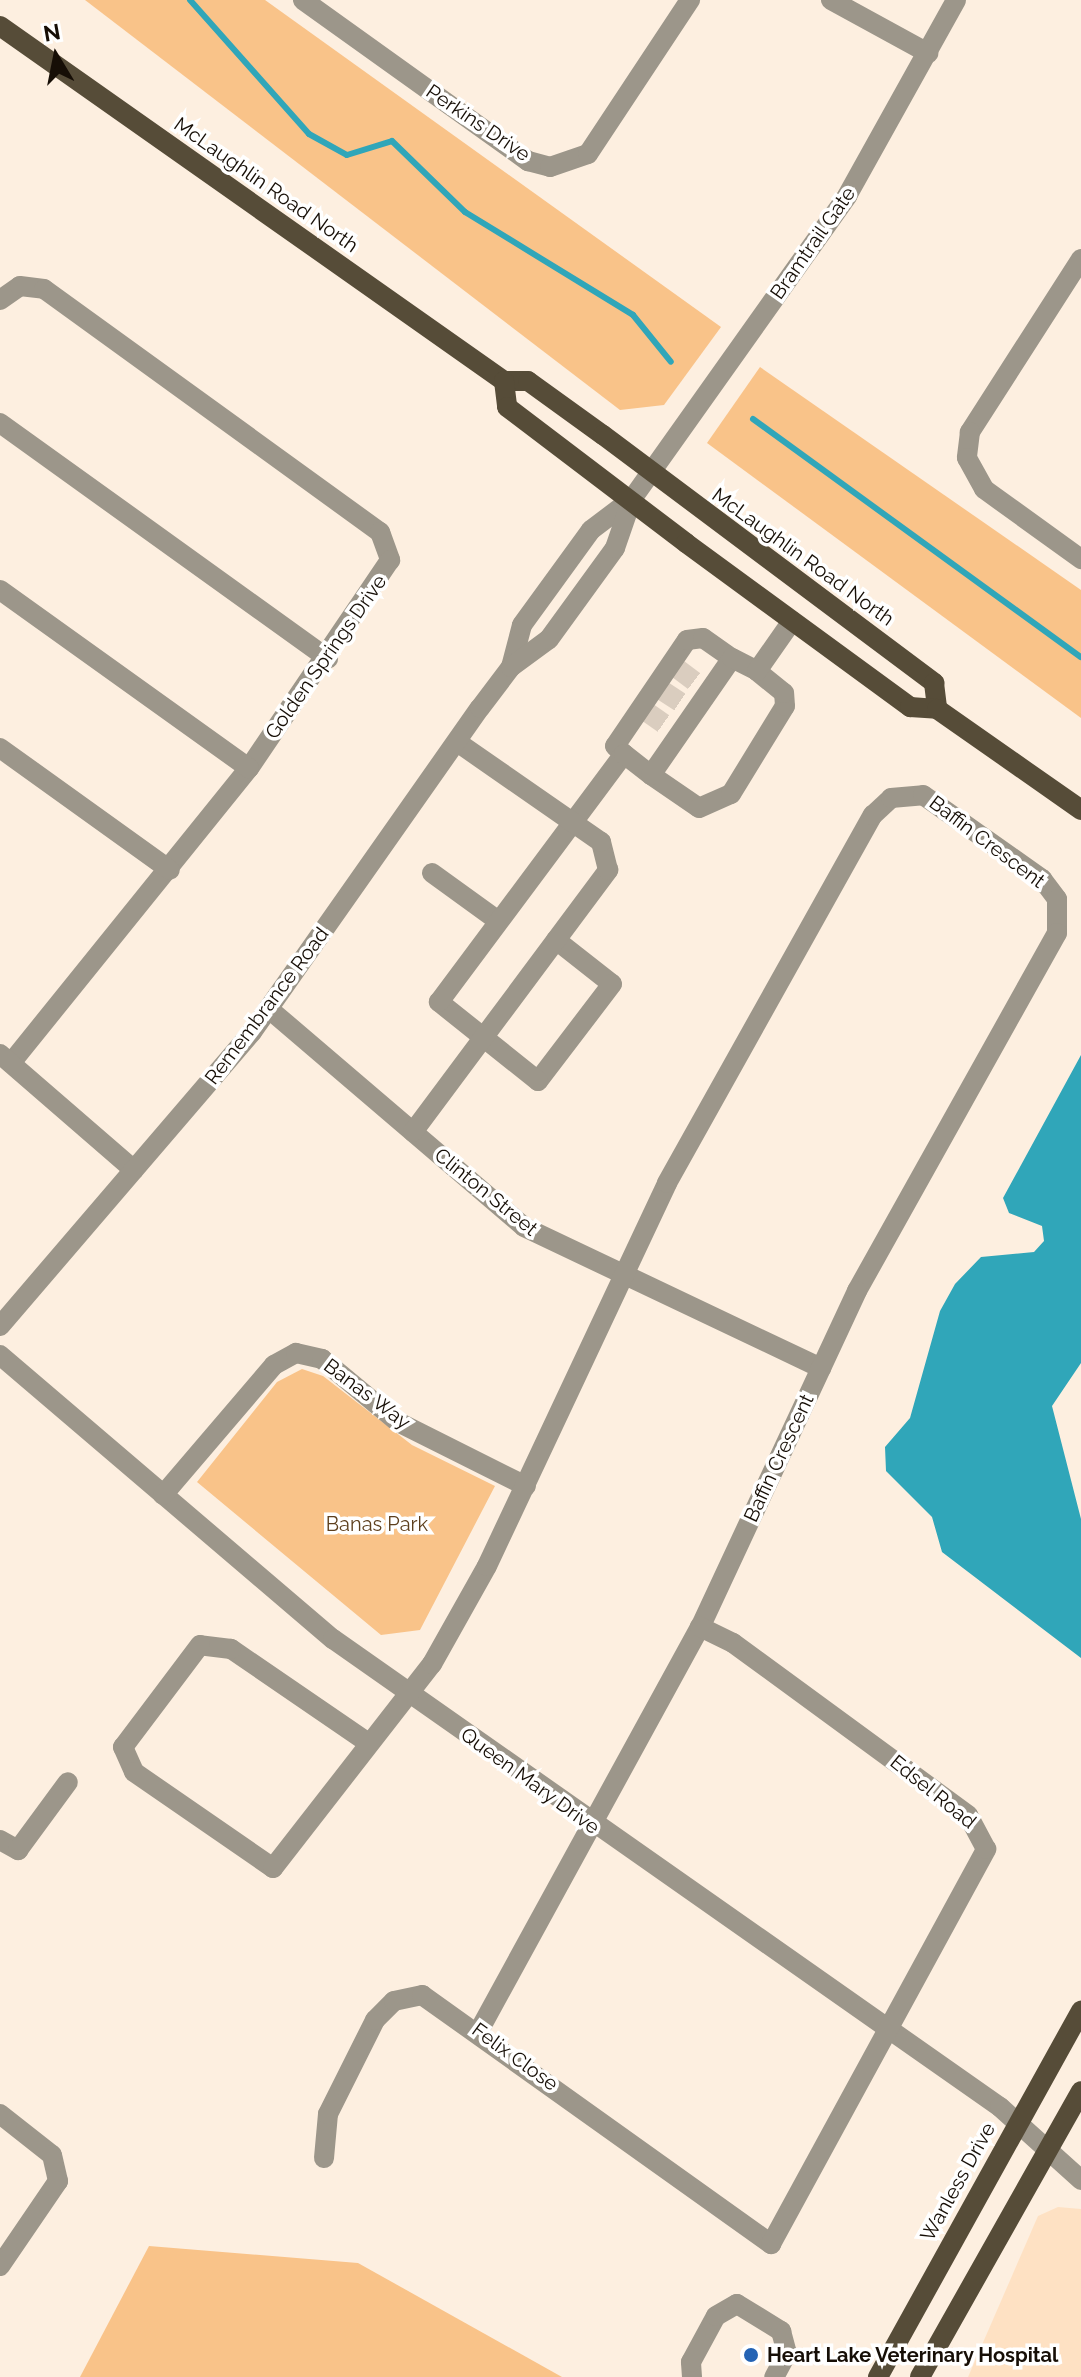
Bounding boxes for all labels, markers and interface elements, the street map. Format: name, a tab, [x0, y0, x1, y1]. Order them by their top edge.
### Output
north arrow	[16, 16, 96, 96]
text: N	[41, 18, 62, 47]
street label: Perkins Drive	[422, 79, 534, 167]
street label: McLaughlin Road North	[169, 112, 363, 258]
street label: Bramtrail Gate	[765, 182, 861, 304]
street label: McLaughlin Road North	[707, 483, 899, 631]
street label: Golden Springs Drive	[260, 570, 392, 744]
street label: Baffin Crescent	[925, 791, 1049, 893]
street label: Remembrance Road	[200, 923, 334, 1089]
street label: Clinton Street	[430, 1143, 542, 1241]
street label: Banas Way	[319, 1353, 415, 1435]
street label: Baffin Crescent	[739, 1390, 819, 1526]
park label: Banas Park	[326, 1512, 428, 1536]
street label: Queen Mary Drive	[456, 1722, 604, 1840]
street label: Edsel Road	[885, 1750, 981, 1834]
street label: Felix Close	[467, 2018, 563, 2096]
street label: Wanless Drive	[916, 2119, 1000, 2245]
place label: Heart Lake Veterinary Hospital	[767, 2343, 1059, 2367]
marker: Heart Lake Veterinary Hospital	[742, 2346, 760, 2364]

